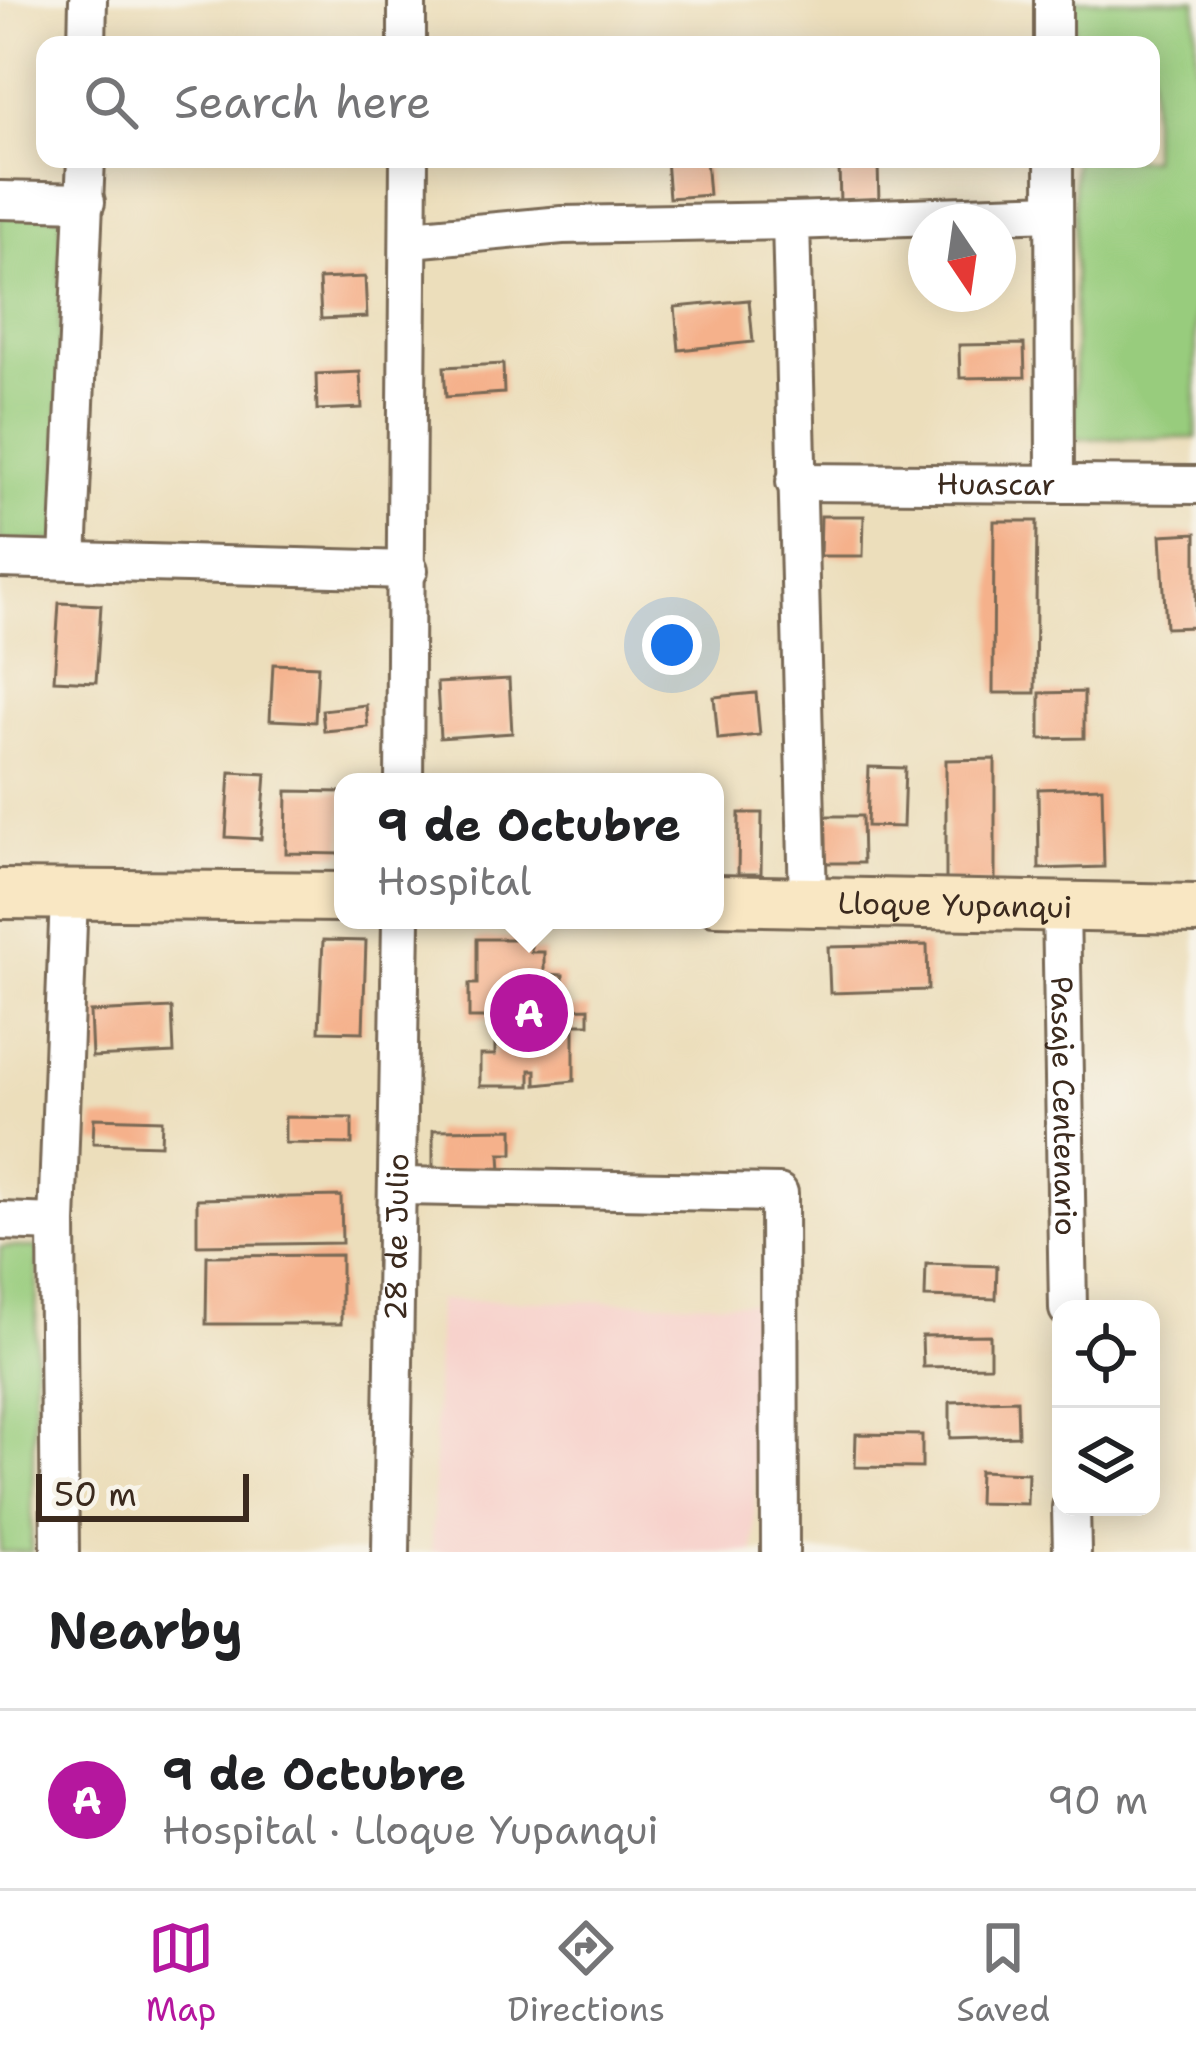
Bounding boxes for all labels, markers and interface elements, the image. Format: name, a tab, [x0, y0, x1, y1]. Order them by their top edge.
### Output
search box	[36, 36, 1160, 168]
icon: search	[78, 69, 144, 135]
text: Search here	[174, 72, 431, 132]
north arrow	[908, 204, 1016, 312]
street label: Huascar	[936, 463, 1056, 504]
your location	[642, 615, 702, 675]
popup	[334, 773, 724, 929]
text: 9 de Octubre	[377, 795, 681, 855]
text: Hospital	[377, 855, 531, 907]
street label: Lloque Yupanqui	[837, 882, 1073, 927]
pin: A	[490, 968, 568, 1058]
street label: Pasaje Centenario	[1042, 976, 1087, 1236]
street label: 28 de Julio	[374, 1153, 418, 1321]
map controls	[1052, 1300, 1160, 1516]
button: locate	[1052, 1300, 1160, 1408]
button: layers	[1052, 1408, 1160, 1516]
scale bar	[36, 1468, 249, 1521]
text: 50 m	[54, 1472, 137, 1517]
text: Nearby	[48, 1596, 243, 1664]
text: 9 de Octubre	[162, 1744, 466, 1804]
text: A	[72, 1774, 102, 1826]
text: 90 m	[1047, 1774, 1148, 1826]
text: Hospital · Lloque Yupanqui	[162, 1804, 659, 1856]
tab: Map	[146, 1915, 216, 2032]
tab: Directions	[508, 1915, 665, 2032]
tab: Saved	[957, 1915, 1050, 2032]

